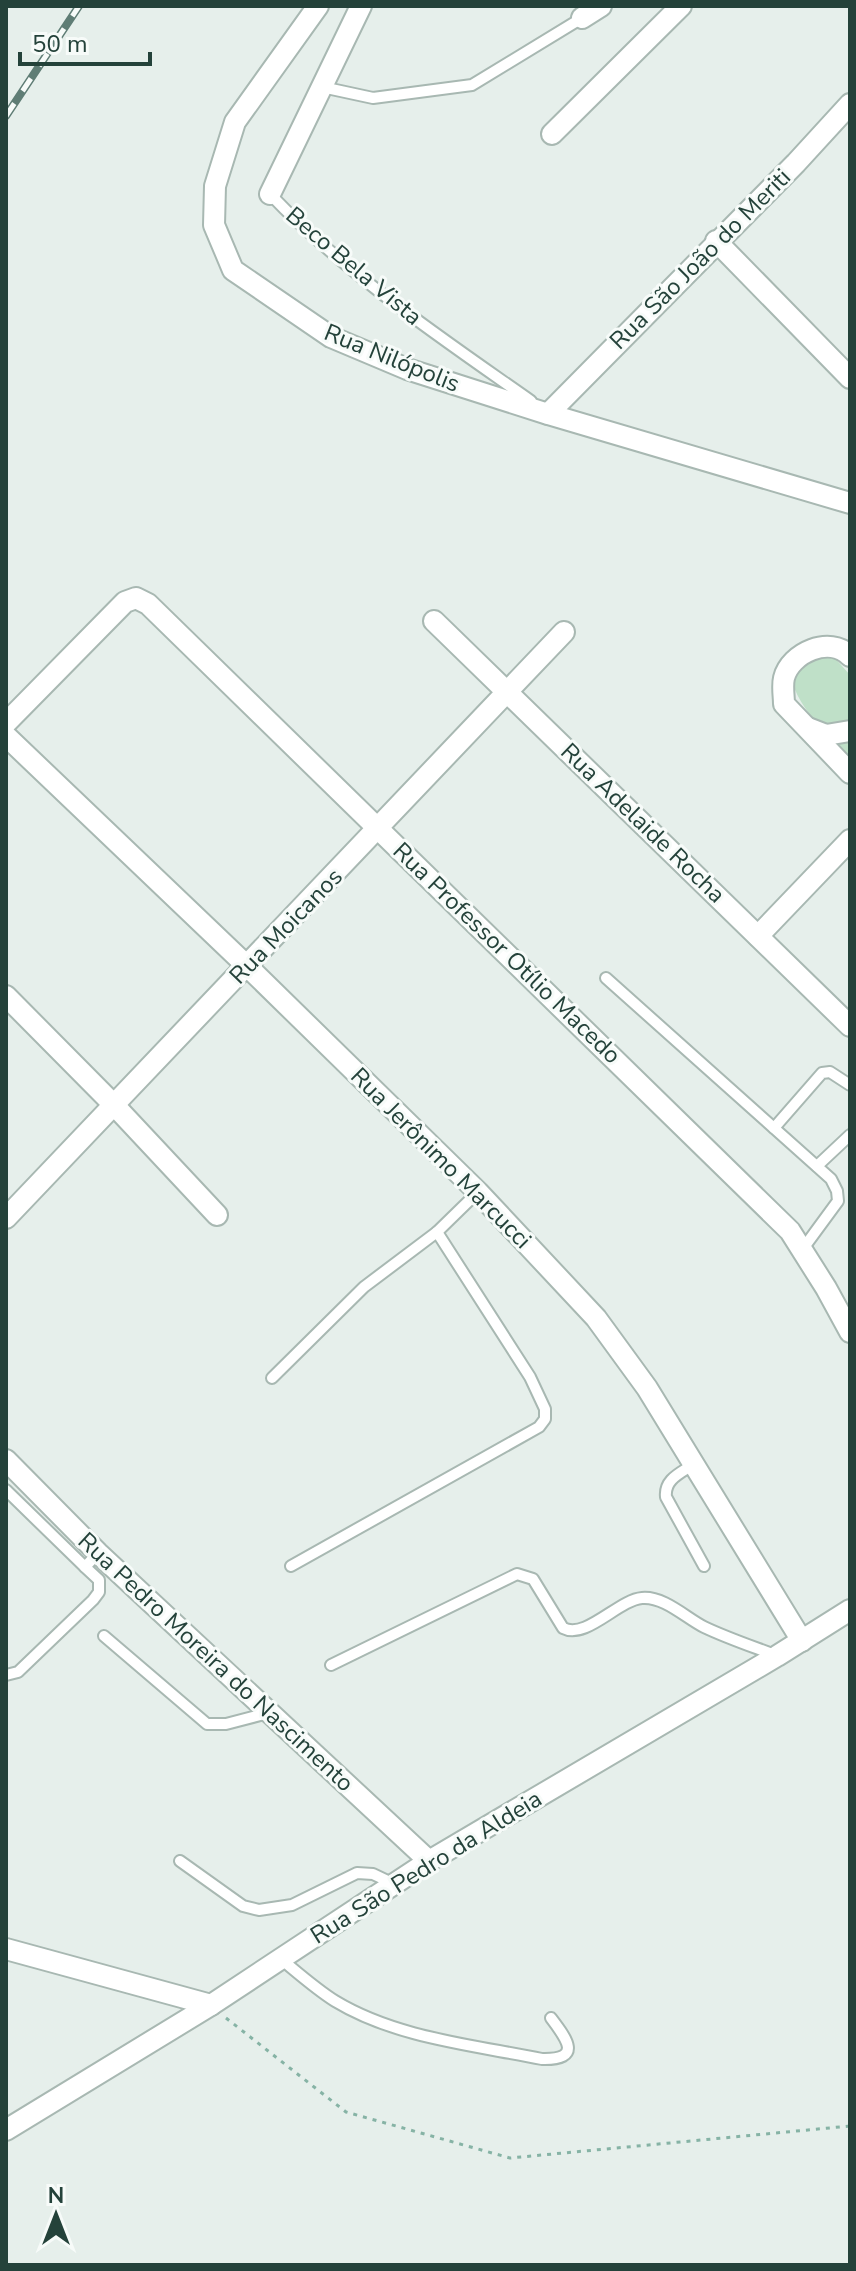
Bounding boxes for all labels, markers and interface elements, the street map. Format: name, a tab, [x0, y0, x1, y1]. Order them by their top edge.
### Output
scale bar	[20, 16, 150, 66]
text: 50 m	[32, 28, 88, 60]
street label: Rua São João do Meriti	[603, 162, 797, 356]
street label: Beco Bela Vista	[279, 199, 429, 333]
street label: Rua Nilópolis	[319, 316, 465, 400]
street label: Rua Adelaide Rocha	[554, 736, 732, 910]
street label: Rua Professor Otílio Macedo	[386, 835, 628, 1071]
street label: Rua Moicanos	[222, 861, 350, 991]
street label: Rua Jerônimo Marcucci	[343, 1060, 539, 1256]
street label: Rua Pedro Moreira do Nascimento	[71, 1525, 361, 1799]
street label: Rua São Pedro da Aldeia	[304, 1783, 548, 1951]
north arrow	[16, 2175, 96, 2255]
text: N	[48, 2181, 64, 2211]

